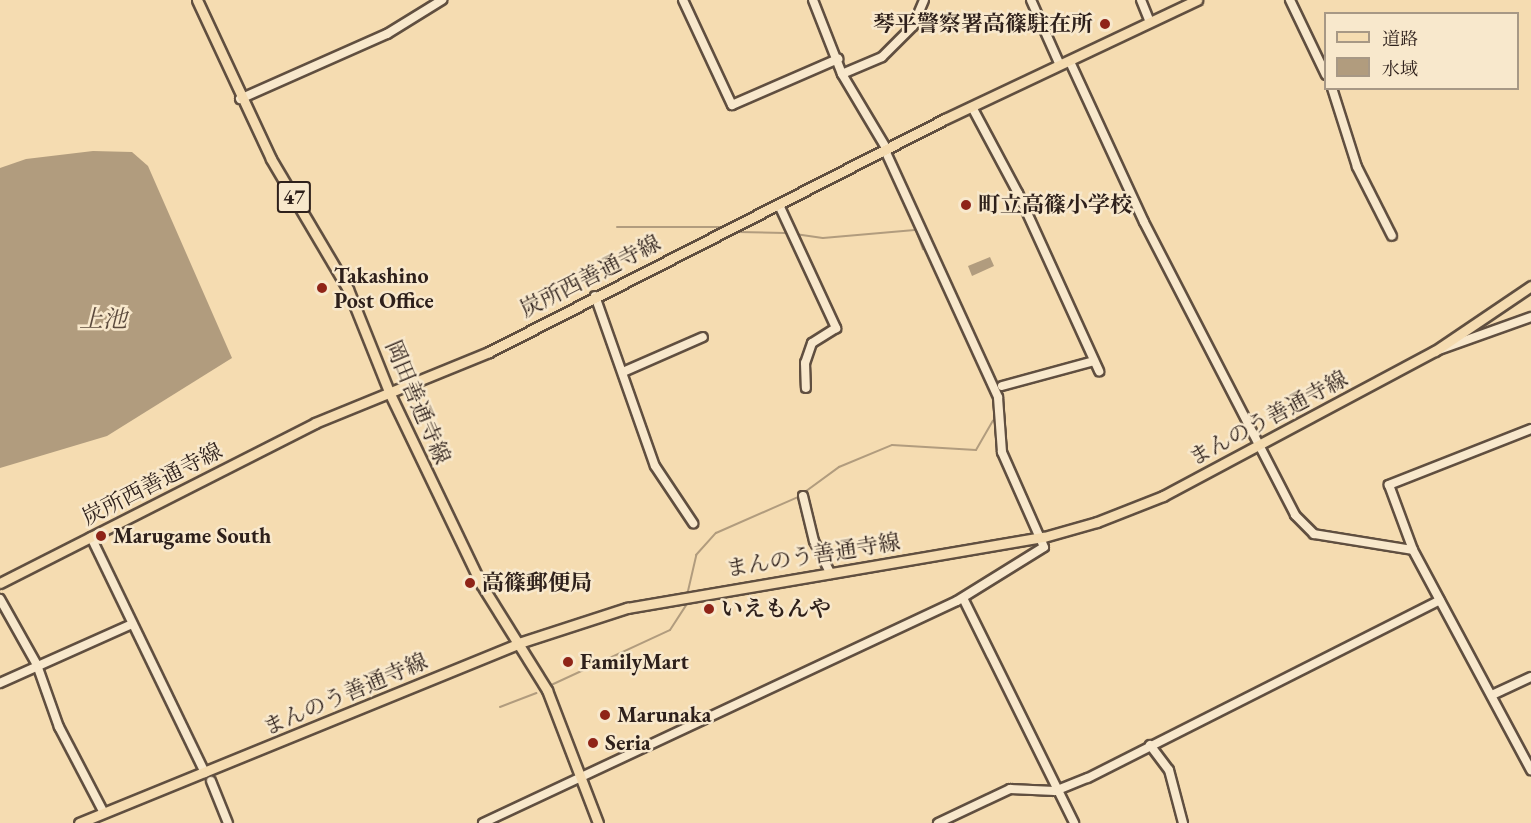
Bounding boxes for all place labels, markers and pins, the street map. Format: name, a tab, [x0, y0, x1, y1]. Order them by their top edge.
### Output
place label: 琴平警察署高篠駐在所	[873, 11, 1093, 37]
marker: 琴平警察署高篠駐在所	[1098, 17, 1112, 31]
place label: 町立高篠小学校	[978, 192, 1132, 218]
marker: 町立高篠小学校	[959, 198, 973, 212]
place label: Takashino Post Office	[334, 262, 434, 314]
marker: Takashino Post Office	[315, 281, 329, 295]
place label: Marugame South	[113, 523, 271, 549]
marker: Marugame South	[94, 529, 108, 543]
place label: 高篠郵便局	[482, 570, 592, 596]
marker: 高篠郵便局	[463, 576, 477, 590]
place label: いえもんや	[721, 596, 831, 622]
marker: いえもんや	[702, 602, 716, 616]
place label: FamilyMart	[580, 649, 689, 675]
marker: FamilyMart	[561, 655, 575, 669]
place label: Marunaka	[617, 702, 711, 728]
marker: Marunaka	[598, 708, 612, 722]
place label: Seria	[605, 730, 651, 756]
marker: Seria	[586, 736, 600, 750]

